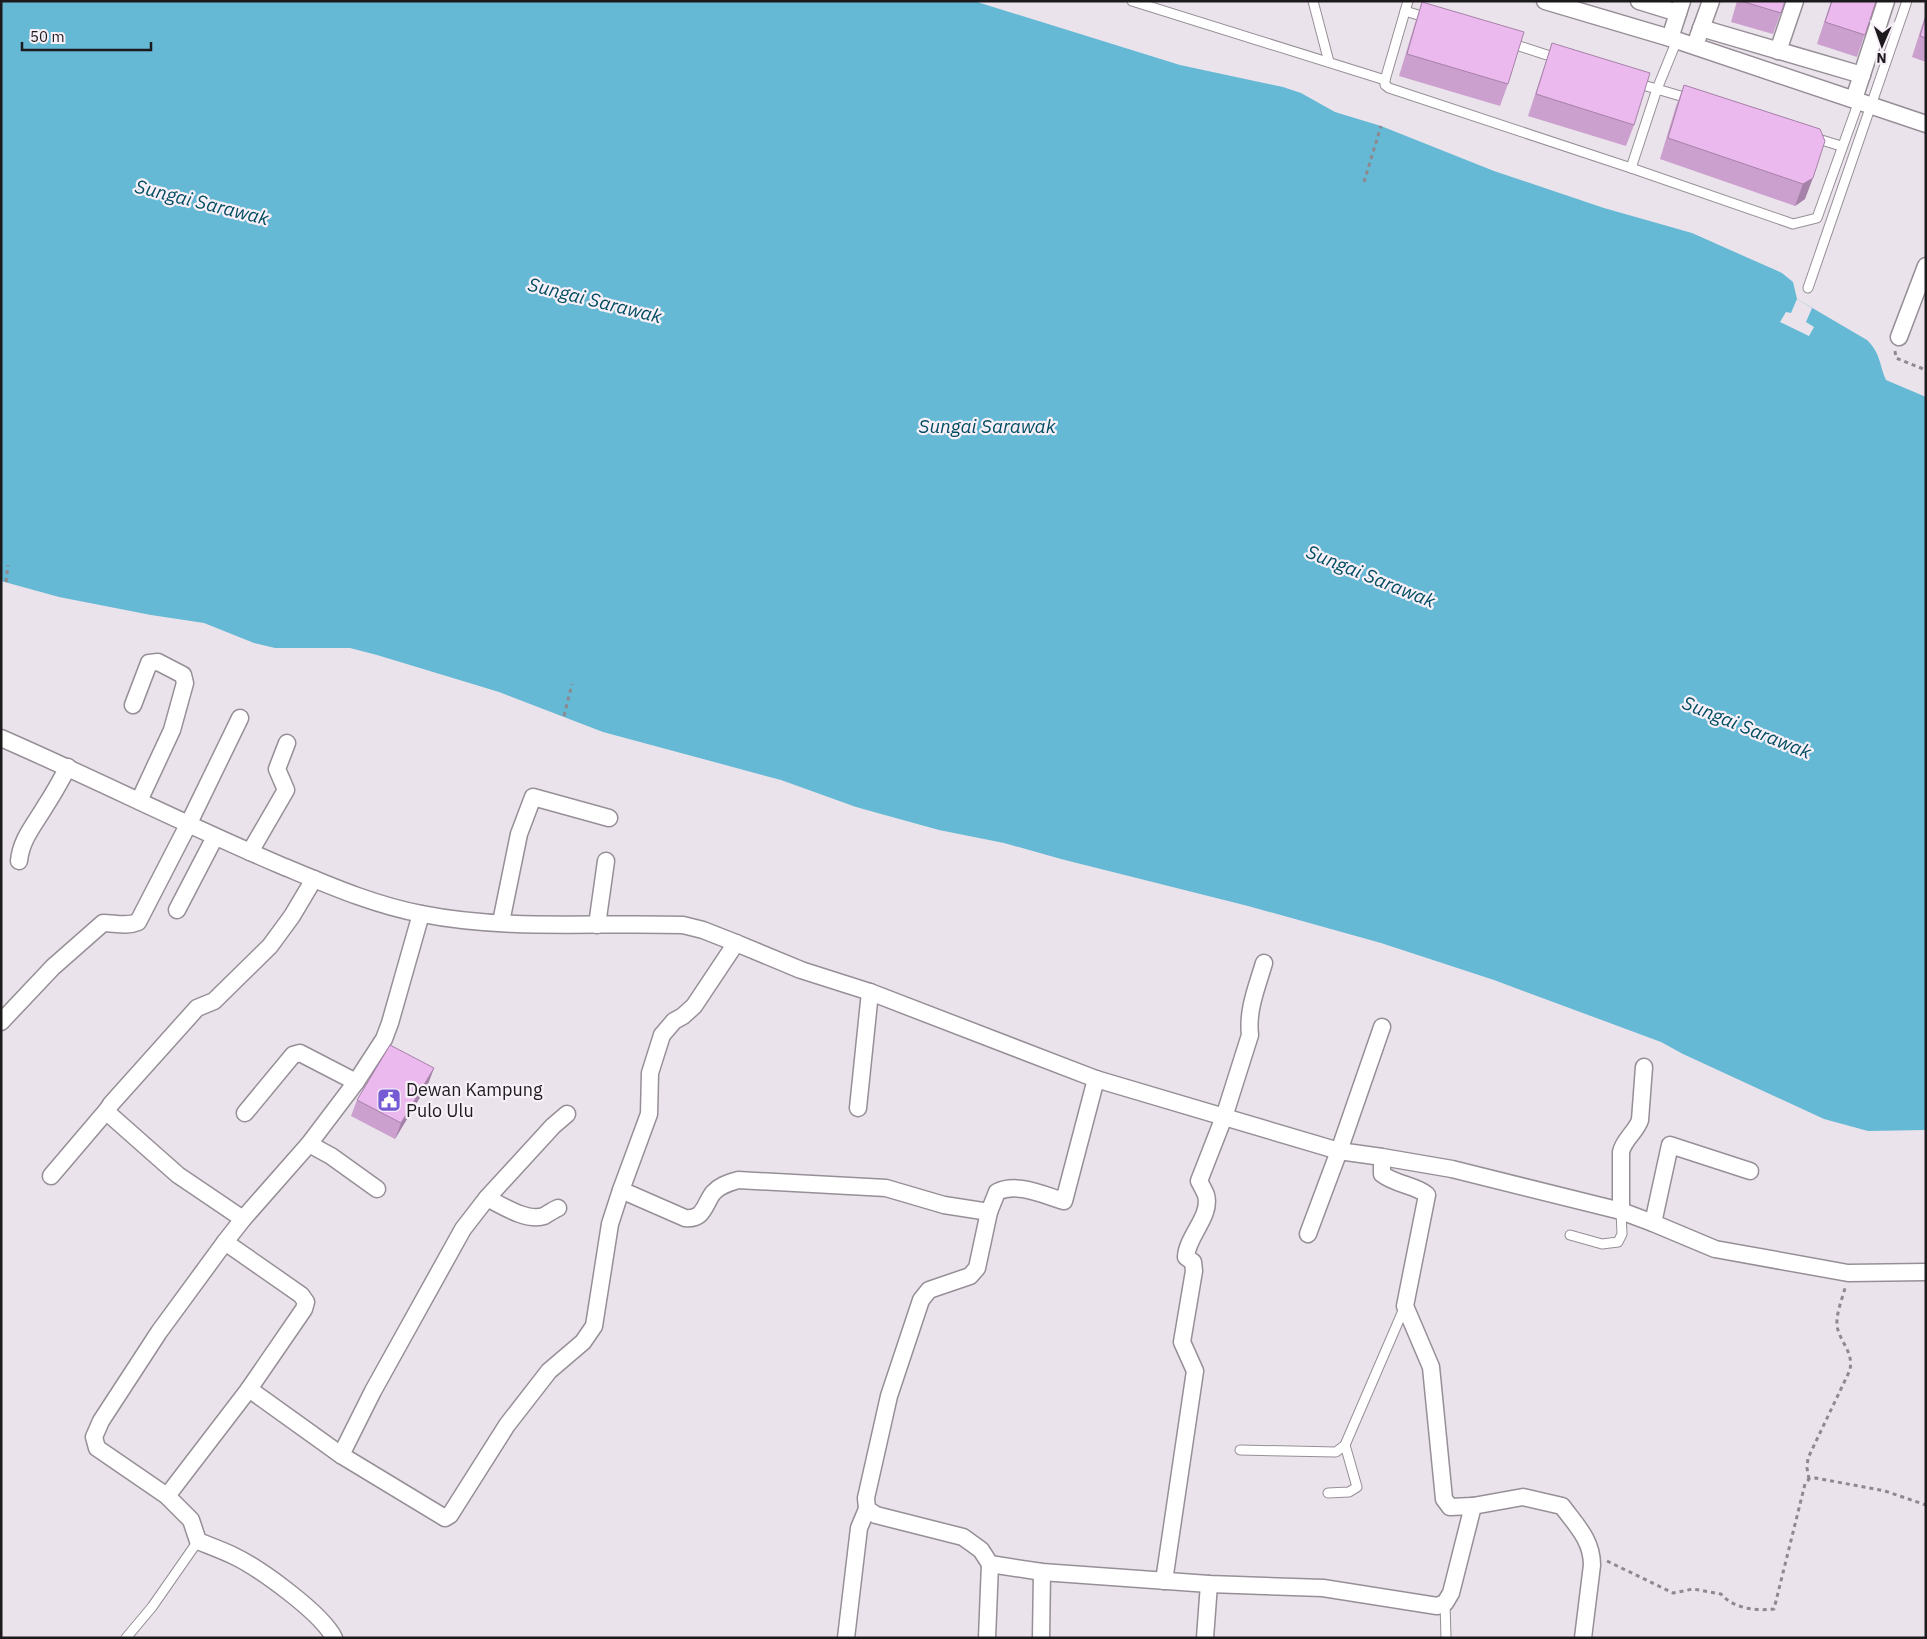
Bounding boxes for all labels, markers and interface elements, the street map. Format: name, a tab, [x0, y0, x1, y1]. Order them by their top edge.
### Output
scale bar	[22, 20, 151, 52]
north arrow	[1857, 20, 1907, 70]
text: 50 m	[30, 27, 65, 46]
text: N	[1876, 49, 1887, 67]
water label: Sungai Sarawak	[133, 174, 272, 230]
water label: Sungai Sarawak	[526, 272, 665, 328]
water label: Sungai Sarawak	[918, 414, 1057, 438]
water label: Sungai Sarawak	[1303, 539, 1440, 613]
water label: Sungai Sarawak	[1679, 690, 1816, 764]
place label: Dewan Kampung Pulo Ulu	[406, 1078, 543, 1122]
public building icon: Dewan Kampung Pulo Ulu	[376, 1087, 402, 1113]

